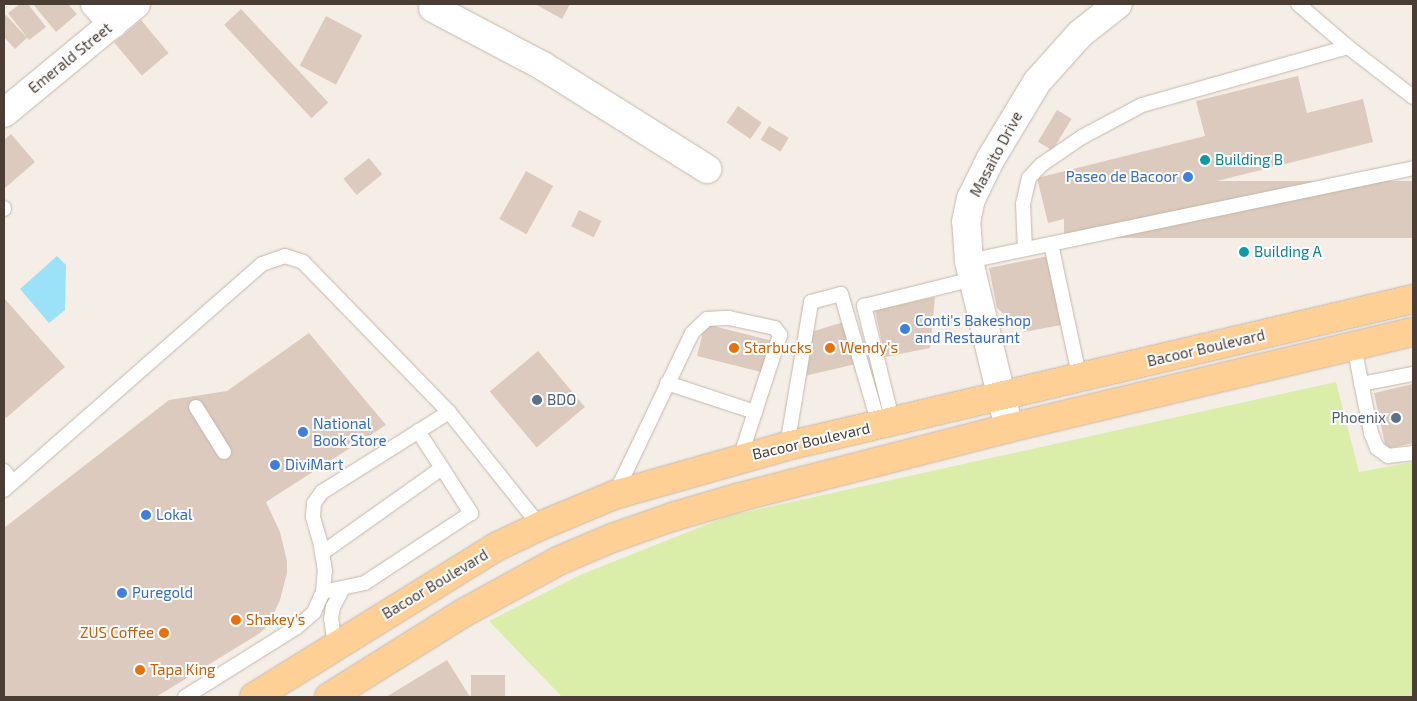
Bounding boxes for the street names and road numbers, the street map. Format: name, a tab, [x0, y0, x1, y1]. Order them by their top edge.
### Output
street label: Emerald Street	[25, 19, 115, 97]
street label: Masaito Drive	[966, 108, 1026, 200]
street label: Bacoor Boulevard	[1145, 326, 1267, 370]
street label: Bacoor Boulevard	[750, 419, 872, 463]
street label: Bacoor Boulevard	[379, 545, 491, 623]

